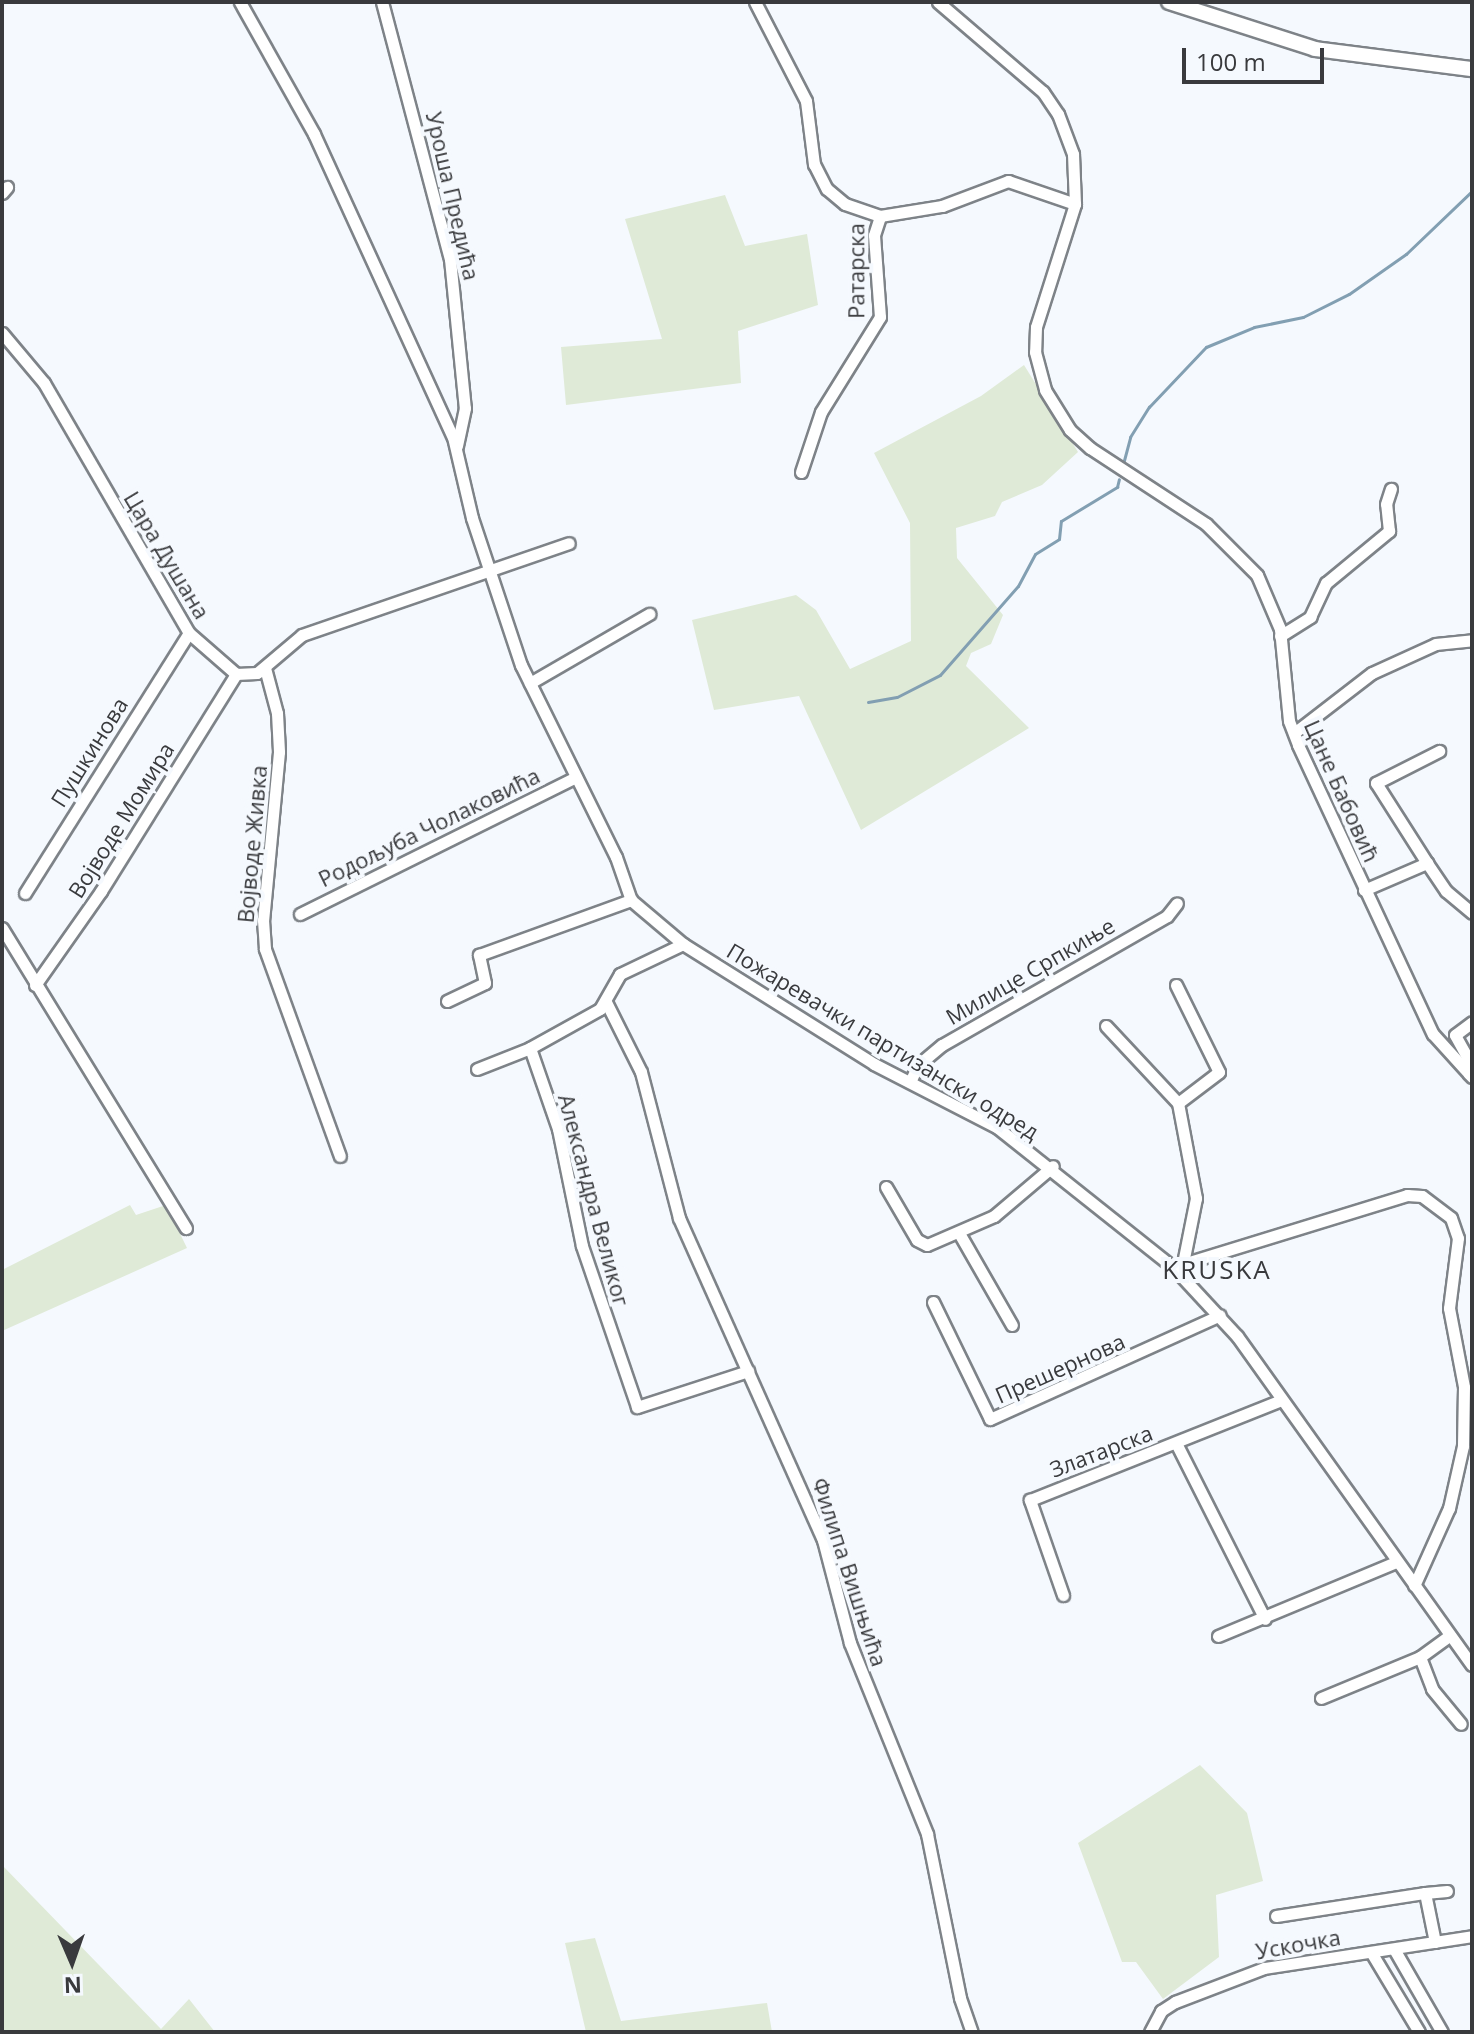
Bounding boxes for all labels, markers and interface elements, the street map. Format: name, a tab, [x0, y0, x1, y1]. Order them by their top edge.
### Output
scale bar	[1186, 32, 1328, 82]
text: 100 m	[1196, 45, 1266, 78]
street label: Уроша Предића	[421, 109, 485, 283]
street label: Ратарска	[843, 223, 869, 319]
street label: Цара Душана	[119, 487, 215, 623]
street label: Пушкинова	[45, 692, 133, 812]
street label: Цане Бабовић	[1299, 716, 1385, 866]
street label: Војводе Момира	[63, 737, 179, 903]
street label: Родољуба Чолаковића	[314, 762, 544, 892]
street label: Војводе Живка	[232, 764, 272, 924]
street label: Милице Српкиње	[941, 912, 1119, 1030]
street label: Пожаревачки партизански одред	[722, 937, 1044, 1145]
street label: Александра Великог	[553, 1091, 635, 1309]
district label: KRUSKA	[1162, 1254, 1272, 1286]
street label: Прешернова	[991, 1328, 1129, 1408]
street label: Златарска	[1046, 1419, 1156, 1483]
street label: Филипа Вишњића	[807, 1474, 893, 1670]
north arrow	[32, 1922, 112, 2002]
street label: Ускочка	[1254, 1924, 1342, 1964]
text: N	[63, 1971, 82, 2001]

